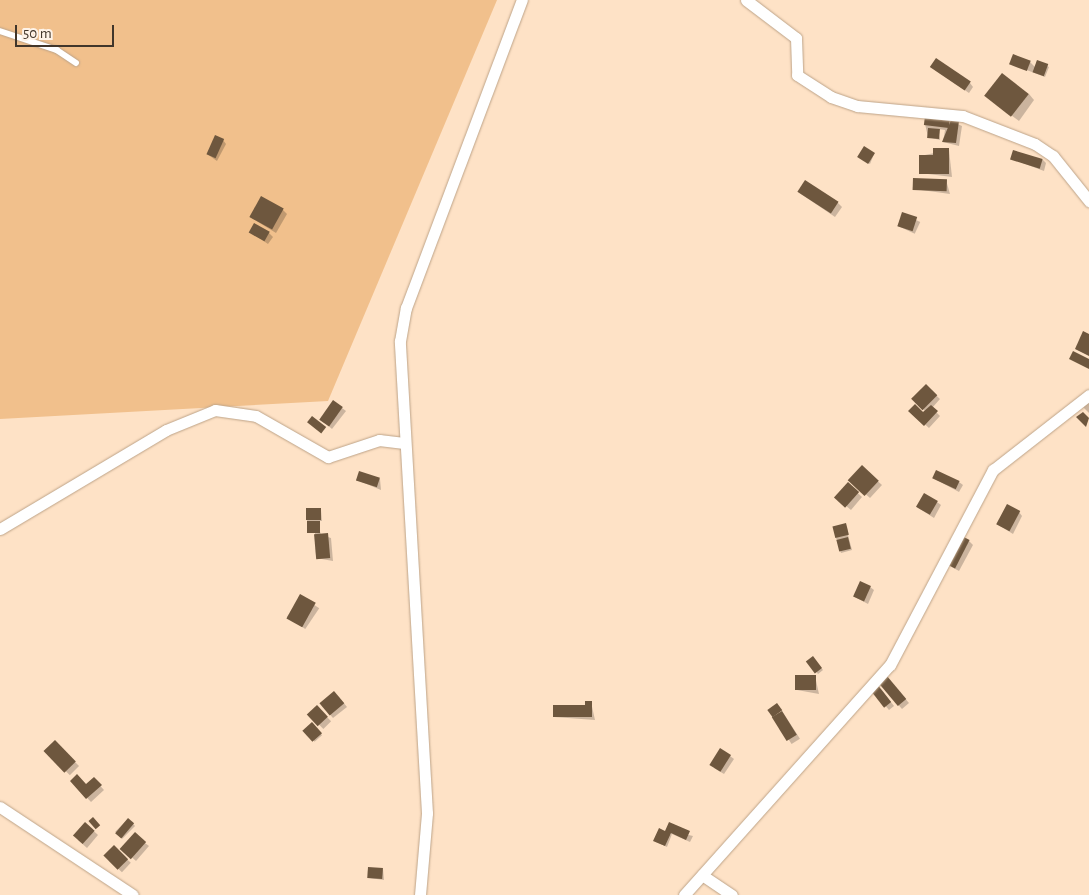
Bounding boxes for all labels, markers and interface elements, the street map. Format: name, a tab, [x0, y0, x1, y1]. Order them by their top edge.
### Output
scale bar	[18, 15, 116, 47]
text: 50 m	[23, 26, 52, 41]

